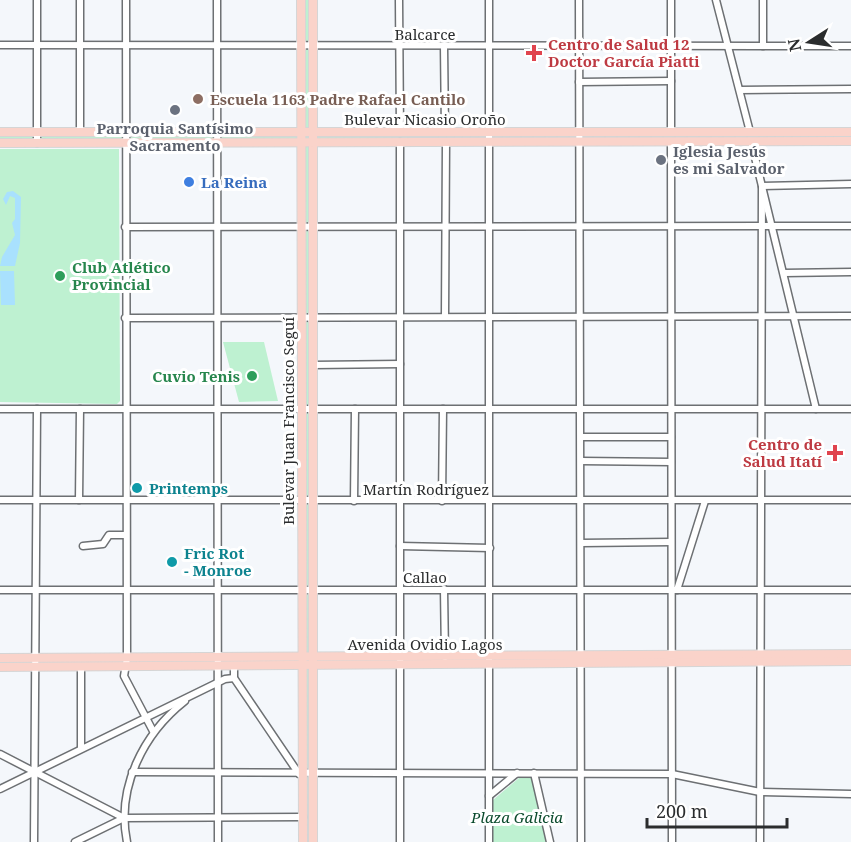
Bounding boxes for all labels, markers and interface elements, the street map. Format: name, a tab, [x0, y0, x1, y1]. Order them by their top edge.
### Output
north arrow	[779, 12, 839, 72]
street label: Balcarce	[394, 24, 456, 44]
place label: Centro de Salud 12 Doctor García Piatti	[548, 34, 700, 71]
text: N	[782, 36, 806, 54]
marker: Centro de Salud 12 Doctor García Piatti	[525, 44, 543, 62]
place label: Escuela 1163 Padre Rafael Cantilo	[210, 89, 466, 109]
marker: Escuela 1163 Padre Rafael Cantilo	[191, 92, 205, 106]
marker: Parroquia Santísimo Sacramento	[168, 103, 182, 117]
street label: Bulevar Nicasio Oroño	[344, 109, 506, 129]
place label: Parroquia Santísimo Sacramento	[97, 118, 253, 155]
place label: Iglesia Jesús es mi Salvador	[673, 141, 785, 178]
marker: Iglesia Jesús es mi Salvador	[654, 153, 668, 167]
place label: La Reina	[201, 172, 267, 192]
marker: La Reina	[182, 175, 196, 189]
place label: Club Atlético Provincial	[72, 257, 171, 294]
marker: Club Atlético Provincial	[53, 269, 67, 283]
street label: Bulevar Juan Francisco Seguí	[278, 317, 298, 525]
place label: Cuvio Tenis	[152, 366, 240, 386]
marker: Cuvio Tenis	[245, 369, 259, 383]
place label: Centro de Salud Itatí	[743, 434, 823, 471]
marker: Centro de Salud Itatí	[826, 444, 844, 462]
place label: Printemps	[149, 478, 228, 498]
street label: Martín Rodríguez	[363, 479, 489, 499]
marker: Printemps	[130, 481, 144, 495]
place label: Fric Rot - Monroe	[184, 543, 252, 580]
marker: Fric Rot - Monroe	[165, 555, 179, 569]
street label: Callao	[403, 567, 447, 587]
street label: Avenida Ovidio Lagos	[348, 634, 503, 654]
scale bar	[647, 791, 786, 829]
text: 200 m	[656, 799, 708, 823]
park label: Plaza Galicia	[470, 807, 563, 827]

